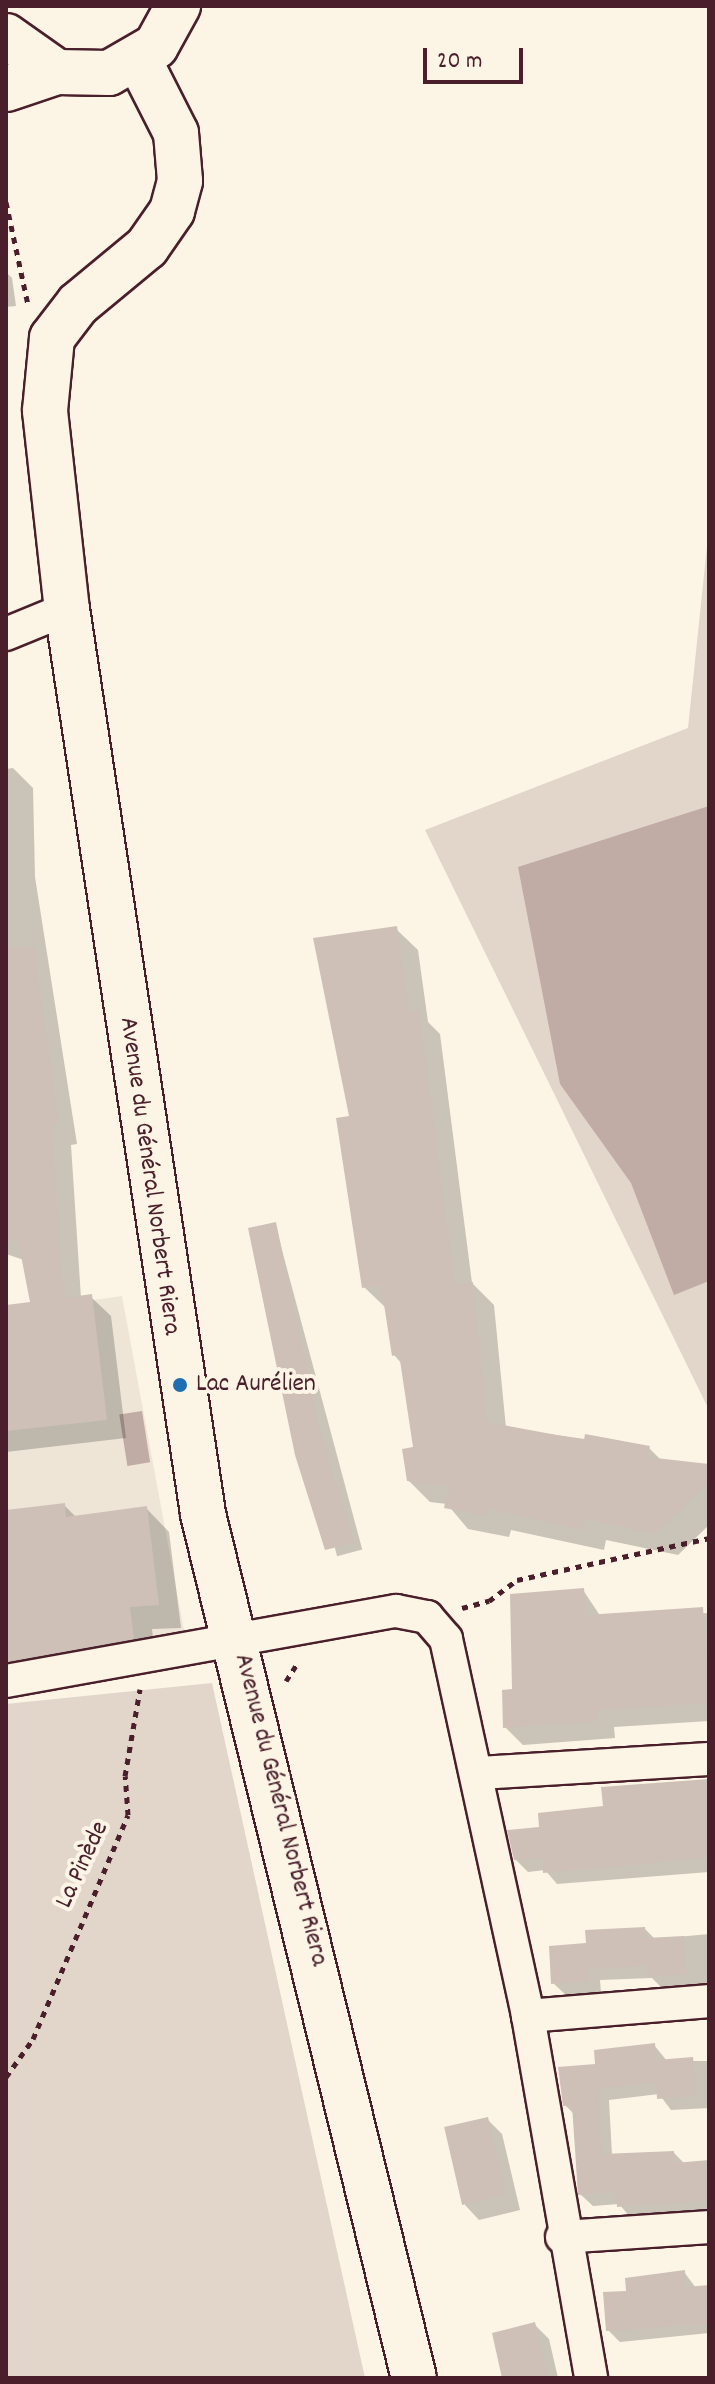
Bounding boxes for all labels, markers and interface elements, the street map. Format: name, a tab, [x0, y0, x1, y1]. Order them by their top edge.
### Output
scale bar	[427, 32, 527, 82]
text: 20 m	[437, 45, 483, 79]
street label: Avenue du Général Norbert Riera	[111, 1015, 187, 1337]
place label: Lac Aurélien	[196, 1369, 316, 1401]
marker: Lac Aurélien	[171, 1376, 189, 1394]
street label: Avenue du Général Norbert Riera	[226, 1651, 334, 1969]
street label: La Pinède	[49, 1817, 117, 1913]

